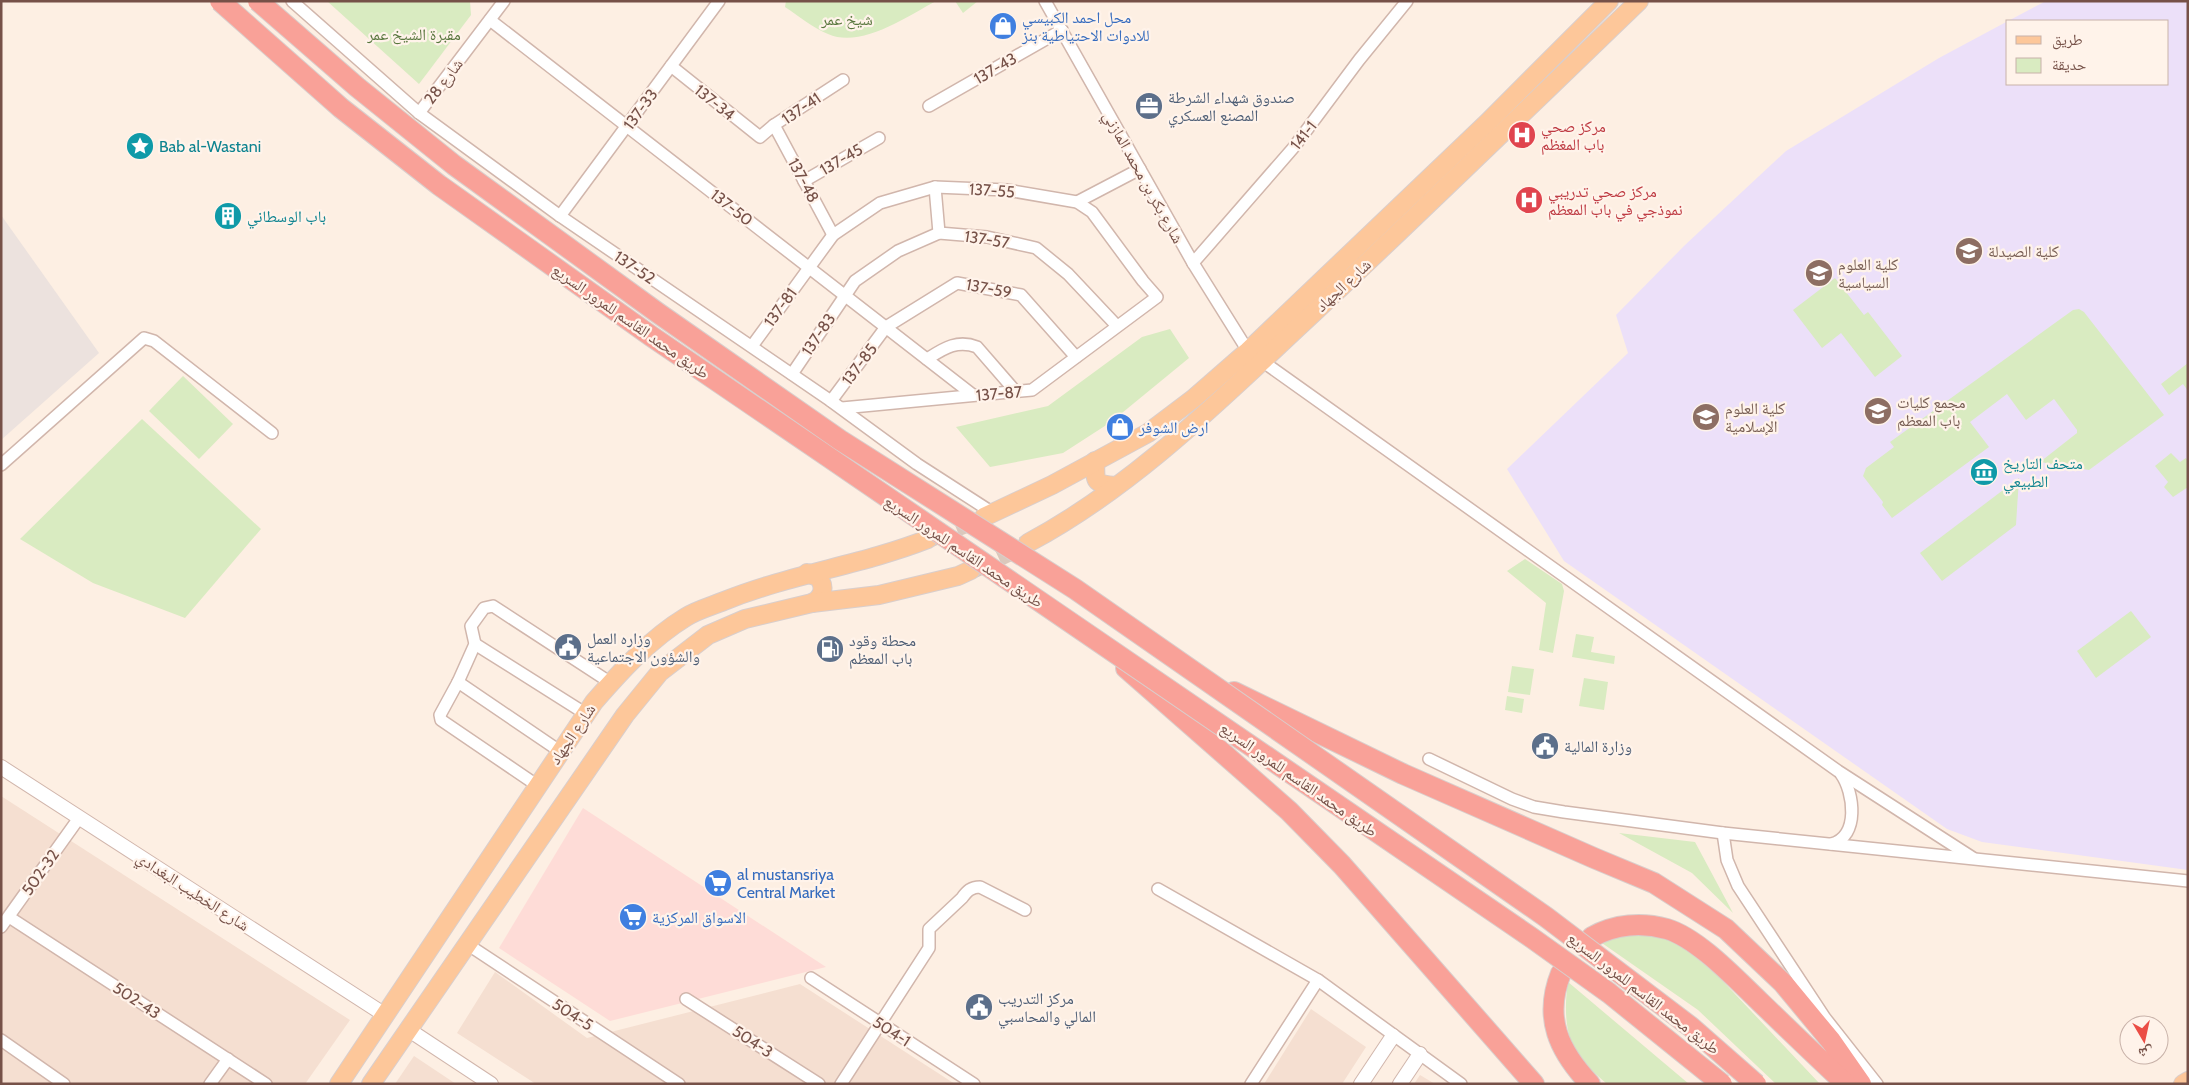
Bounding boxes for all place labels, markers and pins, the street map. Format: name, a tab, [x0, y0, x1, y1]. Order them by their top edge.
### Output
place label: محل احمد الكبيسي للادوات الاحتياطية بنز	[1021, 8, 1150, 45]
shop icon: محل احمد الكبيسي للادوات الاحتياطية بنز	[988, 11, 1018, 41]
place label: صندوق شهداء الشرطة المصنع العسكري	[1168, 88, 1295, 128]
office icon: صندوق شهداء الشرطة المصنع العسكري	[1134, 91, 1164, 121]
place label: مركز صحي باب المغظم	[1541, 117, 1606, 155]
hospital icon: مركز صحي باب المغظم	[1507, 120, 1537, 150]
place icon: Bab al-Wastani	[125, 131, 155, 161]
place label: Bab al-Wastani	[159, 137, 261, 156]
place label: مركز صحي تدريبي نموذجي في باب المعظم	[1548, 182, 1683, 222]
hospital icon: مركز صحي تدريبي نموذجي في باب المعظم	[1514, 185, 1544, 215]
building icon: باب الوسطاني	[213, 201, 243, 231]
place label: باب الوسطاني	[247, 207, 326, 229]
school or university icon: كلية الصيدلة	[1954, 236, 1984, 266]
place label: كلية الصيدلة	[1988, 242, 2059, 261]
place label: كلية العلوم السياسية	[1838, 255, 1899, 292]
school or university icon: كلية العلوم السياسية	[1804, 258, 1834, 288]
place label: مجمع كليات باب المعظم	[1897, 393, 1966, 431]
school or university icon: مجمع كليات باب المعظم	[1863, 396, 1893, 426]
place label: كلية العلوم الإسلامية	[1725, 399, 1786, 436]
school or university icon: كلية العلوم الإسلامية	[1691, 402, 1721, 432]
shop icon: ارض الشوفر	[1105, 412, 1135, 442]
place label: ارض الشوفر	[1138, 418, 1209, 438]
place label: متحف التاريخ الطبيعي	[2003, 454, 2083, 494]
museum icon: متحف التاريخ الطبيعي	[1969, 457, 1999, 487]
place label: وزاره العمل والشؤون الاجتماعية	[587, 629, 700, 667]
place label: محطة وقود باب المعظم	[849, 631, 916, 669]
public building icon: وزاره العمل والشؤون الاجتماعية	[553, 632, 583, 662]
fuel station icon: محطة وقود باب المعظم	[815, 634, 845, 664]
public building icon: وزارة المالية	[1530, 731, 1560, 761]
place label: وزارة المالية	[1564, 737, 1632, 756]
place label: al mustansriya Central Market	[737, 865, 836, 902]
supermarket icon: al mustansriya Central Market	[703, 868, 733, 898]
supermarket icon: الاسواق المركزية	[618, 902, 648, 932]
place label: الاسواق المركزية	[652, 908, 746, 928]
place label: مركز التدريب المالي والمحاسبي	[998, 989, 1096, 1029]
public building icon: مركز التدريب المالي والمحاسبي	[964, 992, 994, 1022]

